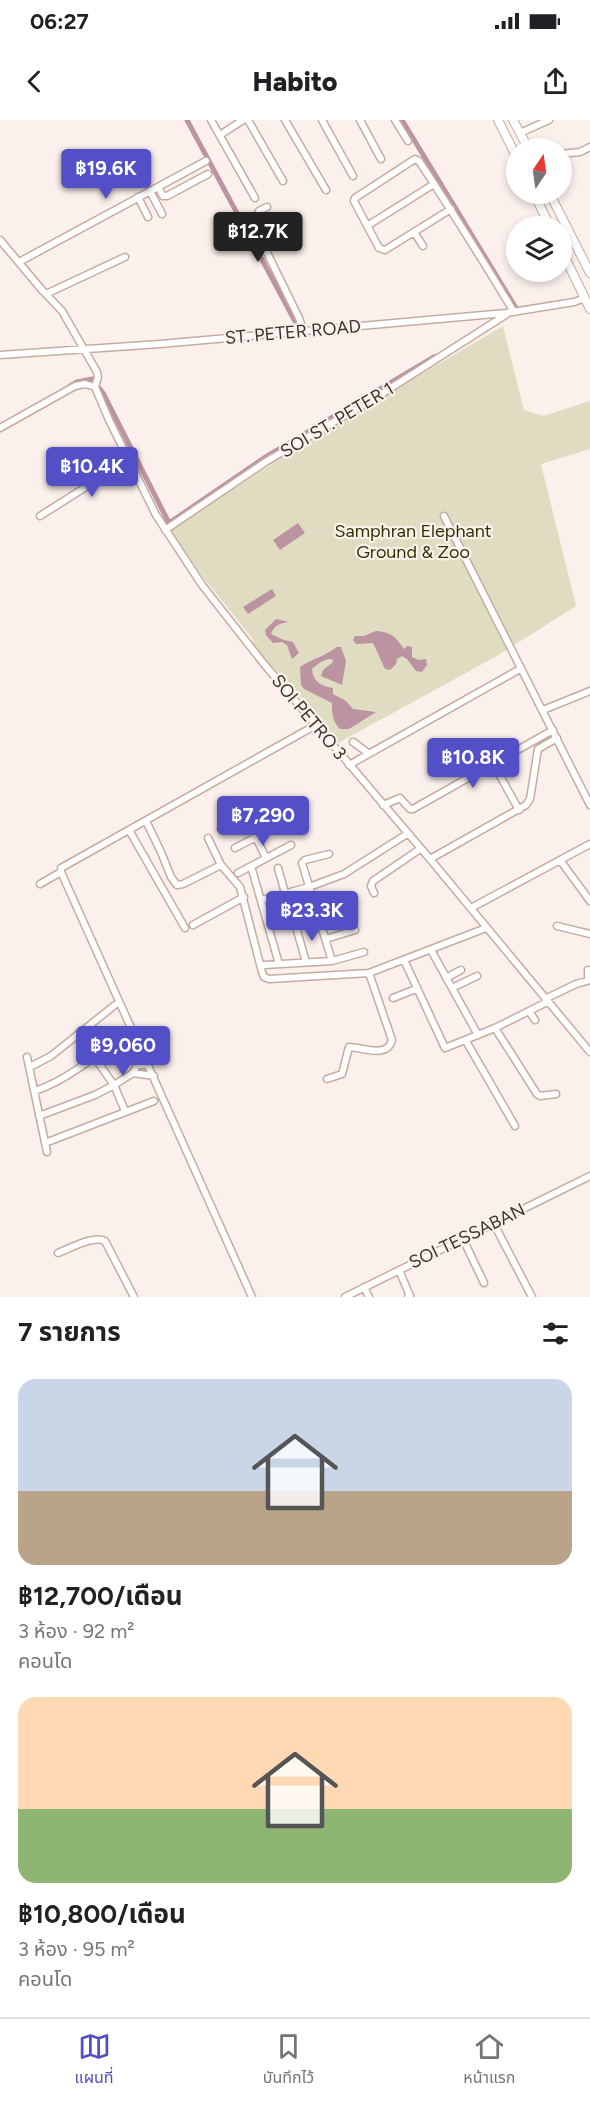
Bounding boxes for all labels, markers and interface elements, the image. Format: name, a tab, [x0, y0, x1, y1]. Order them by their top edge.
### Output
text: 06:27	[30, 8, 89, 35]
icon: back	[18, 65, 51, 98]
text: Habito	[252, 65, 338, 98]
icon: share	[539, 65, 572, 98]
north arrow	[506, 138, 572, 204]
map controls	[506, 138, 572, 282]
pin: ฿19.6K	[57, 149, 155, 200]
text: ฿19.6K	[75, 156, 137, 180]
pin: ฿12.7K	[209, 212, 307, 263]
button: layers	[506, 216, 572, 282]
text: ฿12.7K	[227, 219, 289, 243]
street label: ST. PETER ROAD	[224, 315, 362, 349]
street label: SOI ST. PETER 1	[276, 378, 398, 462]
pin: ฿10.4K	[43, 447, 141, 498]
text: ฿10.4K	[60, 454, 124, 478]
park label: Samphran Elephant Ground & Zoo	[334, 520, 492, 563]
street label: SOI PETRO 3	[267, 670, 351, 764]
pin: ฿10.8K	[424, 738, 522, 789]
text: ฿10.8K	[441, 745, 505, 769]
pin: ฿7,290	[214, 796, 312, 847]
text: ฿7,290	[231, 803, 295, 827]
pin: ฿23.3K	[263, 891, 361, 942]
text: ฿23.3K	[280, 898, 344, 922]
pin: ฿9,060	[74, 1026, 172, 1077]
text: ฿9,060	[90, 1033, 156, 1057]
street label: SOI TESSABAN	[405, 1198, 529, 1274]
text: 7 รายการ	[18, 1316, 121, 1348]
icon: filters	[539, 1317, 572, 1350]
icon: home	[241, 1418, 349, 1526]
text: ฿12,700/เดือน	[18, 1580, 183, 1612]
text: 3 ห้อง · 92 m²	[18, 1619, 134, 1643]
text: คอนโด	[18, 1649, 72, 1673]
icon: home	[241, 1736, 349, 1844]
text: ฿10,800/เดือน	[18, 1898, 186, 1930]
text: 3 ห้อง · 95 m²	[18, 1937, 135, 1961]
text: คอนโด	[18, 1967, 72, 1991]
tab: แผนที่	[75, 2030, 114, 2090]
tab: บันทึกไว้	[263, 2030, 314, 2090]
tab: หน้าแรก	[463, 2030, 515, 2090]

